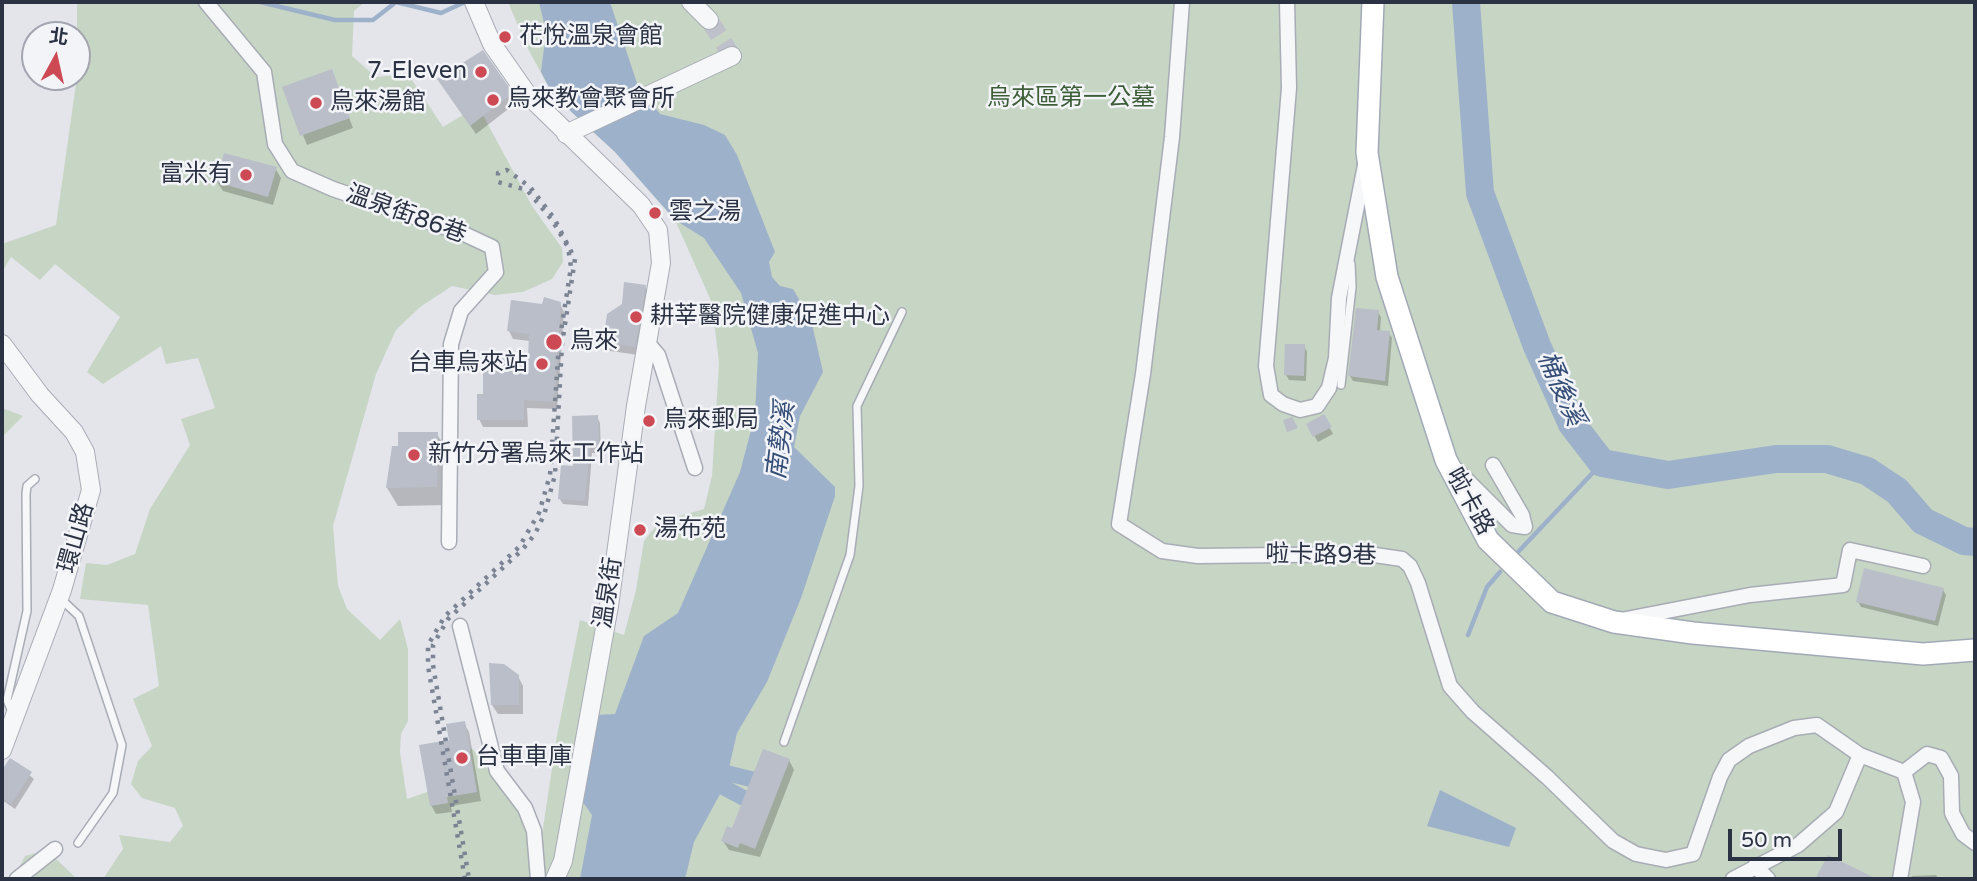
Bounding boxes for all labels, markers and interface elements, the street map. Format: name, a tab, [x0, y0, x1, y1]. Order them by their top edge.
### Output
north arrow	[21, 21, 91, 91]
place label: 花悅溫泉會館	[519, 23, 663, 51]
text: 北	[48, 25, 70, 49]
marker: 花悅溫泉會館	[497, 29, 513, 45]
place label: 7-Eleven	[367, 58, 467, 86]
marker: 7-Eleven	[473, 64, 489, 80]
park label: 烏來區第一公墓	[987, 85, 1155, 113]
place label: 烏來教會聚會所	[507, 86, 675, 114]
place label: 烏來湯館	[330, 89, 426, 117]
marker: 烏來教會聚會所	[485, 92, 501, 108]
marker: 烏來湯館	[308, 95, 324, 111]
place label: 富米有	[160, 161, 232, 189]
marker: 富米有	[238, 167, 254, 183]
street label: 溫泉街86巷	[342, 180, 470, 250]
place label: 雲之湯	[669, 199, 741, 227]
marker: 雲之湯	[647, 205, 663, 221]
place label: 耕莘醫院健康促進中心	[650, 303, 890, 331]
marker: 耕莘醫院健康促進中心	[628, 309, 644, 325]
place label: 烏來	[570, 328, 618, 356]
marker: 烏來	[544, 332, 564, 352]
water label: 桶後溪	[1530, 347, 1590, 431]
place label: 台車烏來站	[408, 350, 528, 378]
marker: 台車烏來站	[534, 356, 550, 372]
water label: 南勢溪	[762, 400, 802, 482]
place label: 烏來郵局	[663, 407, 759, 435]
marker: 烏來郵局	[641, 413, 657, 429]
place label: 新竹分署烏來工作站	[428, 441, 644, 469]
marker: 新竹分署烏來工作站	[406, 447, 422, 463]
street label: 啦卡路	[1439, 464, 1499, 540]
street label: 環山路	[53, 499, 101, 577]
place label: 湯布苑	[654, 516, 726, 544]
marker: 湯布苑	[632, 522, 648, 538]
street label: 啦卡路9巷	[1265, 541, 1377, 571]
street label: 溫泉街	[589, 555, 629, 631]
place label: 台車車庫	[476, 744, 572, 772]
marker: 台車車庫	[454, 750, 470, 766]
scale bar	[1732, 814, 1846, 858]
text: 50 m	[1741, 828, 1792, 853]

